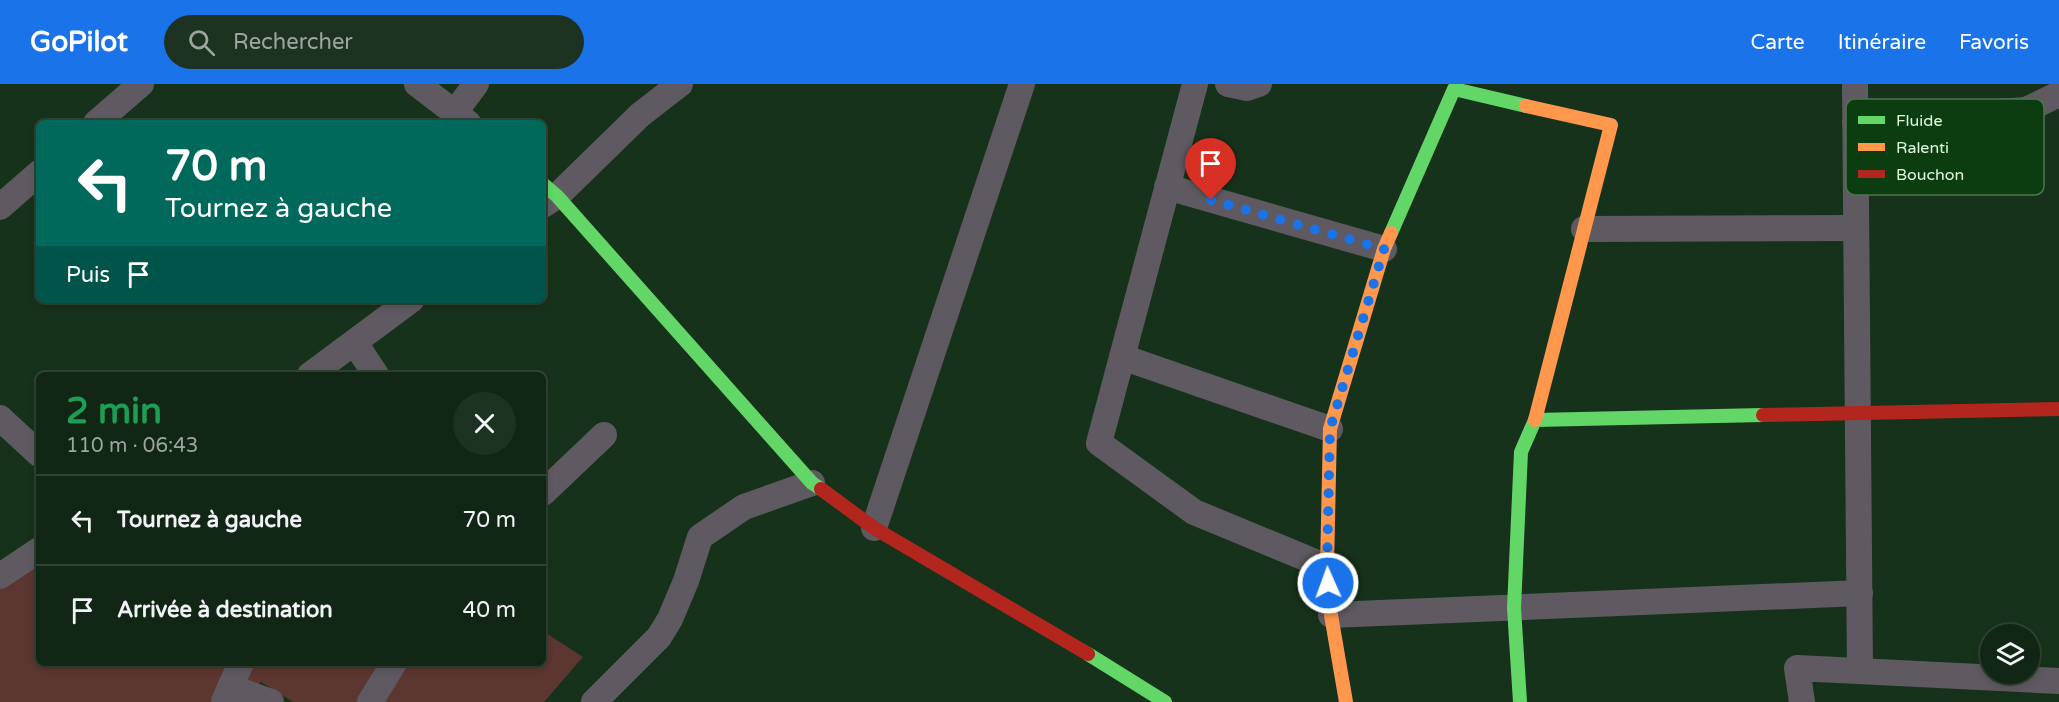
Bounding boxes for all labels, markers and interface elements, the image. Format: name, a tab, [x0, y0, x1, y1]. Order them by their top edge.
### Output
search box	[164, 15, 584, 69]
text: GoPilot	[30, 25, 128, 59]
icon: search	[185, 26, 218, 59]
text: Rechercher	[233, 29, 353, 55]
text: Carte	[1751, 30, 1805, 55]
text: Itinéraire	[1838, 30, 1926, 55]
text: Favoris	[1959, 30, 2029, 55]
legend	[1846, 99, 2044, 195]
text: Fluide	[1896, 111, 1942, 131]
pin	[1185, 138, 1236, 200]
text: Ralenti	[1896, 138, 1949, 158]
text: 70 m	[165, 141, 267, 192]
icon: left	[66, 144, 144, 222]
icon: arrive	[1194, 147, 1227, 180]
text: Bouchon	[1896, 165, 1964, 185]
text: Tournez à gauche	[165, 192, 392, 225]
icon: arrive	[122, 258, 155, 291]
text: Puis	[66, 262, 110, 288]
text: 2 min	[66, 390, 162, 433]
button: close	[453, 392, 516, 455]
text: 110 m · 06:43	[66, 434, 198, 458]
icon: left	[66, 504, 99, 537]
text: Tournez à gauche	[117, 507, 302, 533]
text: 70 m	[462, 507, 516, 533]
position arrow	[1296, 551, 1360, 615]
icon: arrive	[66, 594, 99, 627]
text: Arrivée à destination	[117, 597, 333, 623]
text: 40 m	[462, 597, 516, 623]
map controls	[1980, 624, 2040, 684]
button: layers	[1980, 624, 2040, 684]

